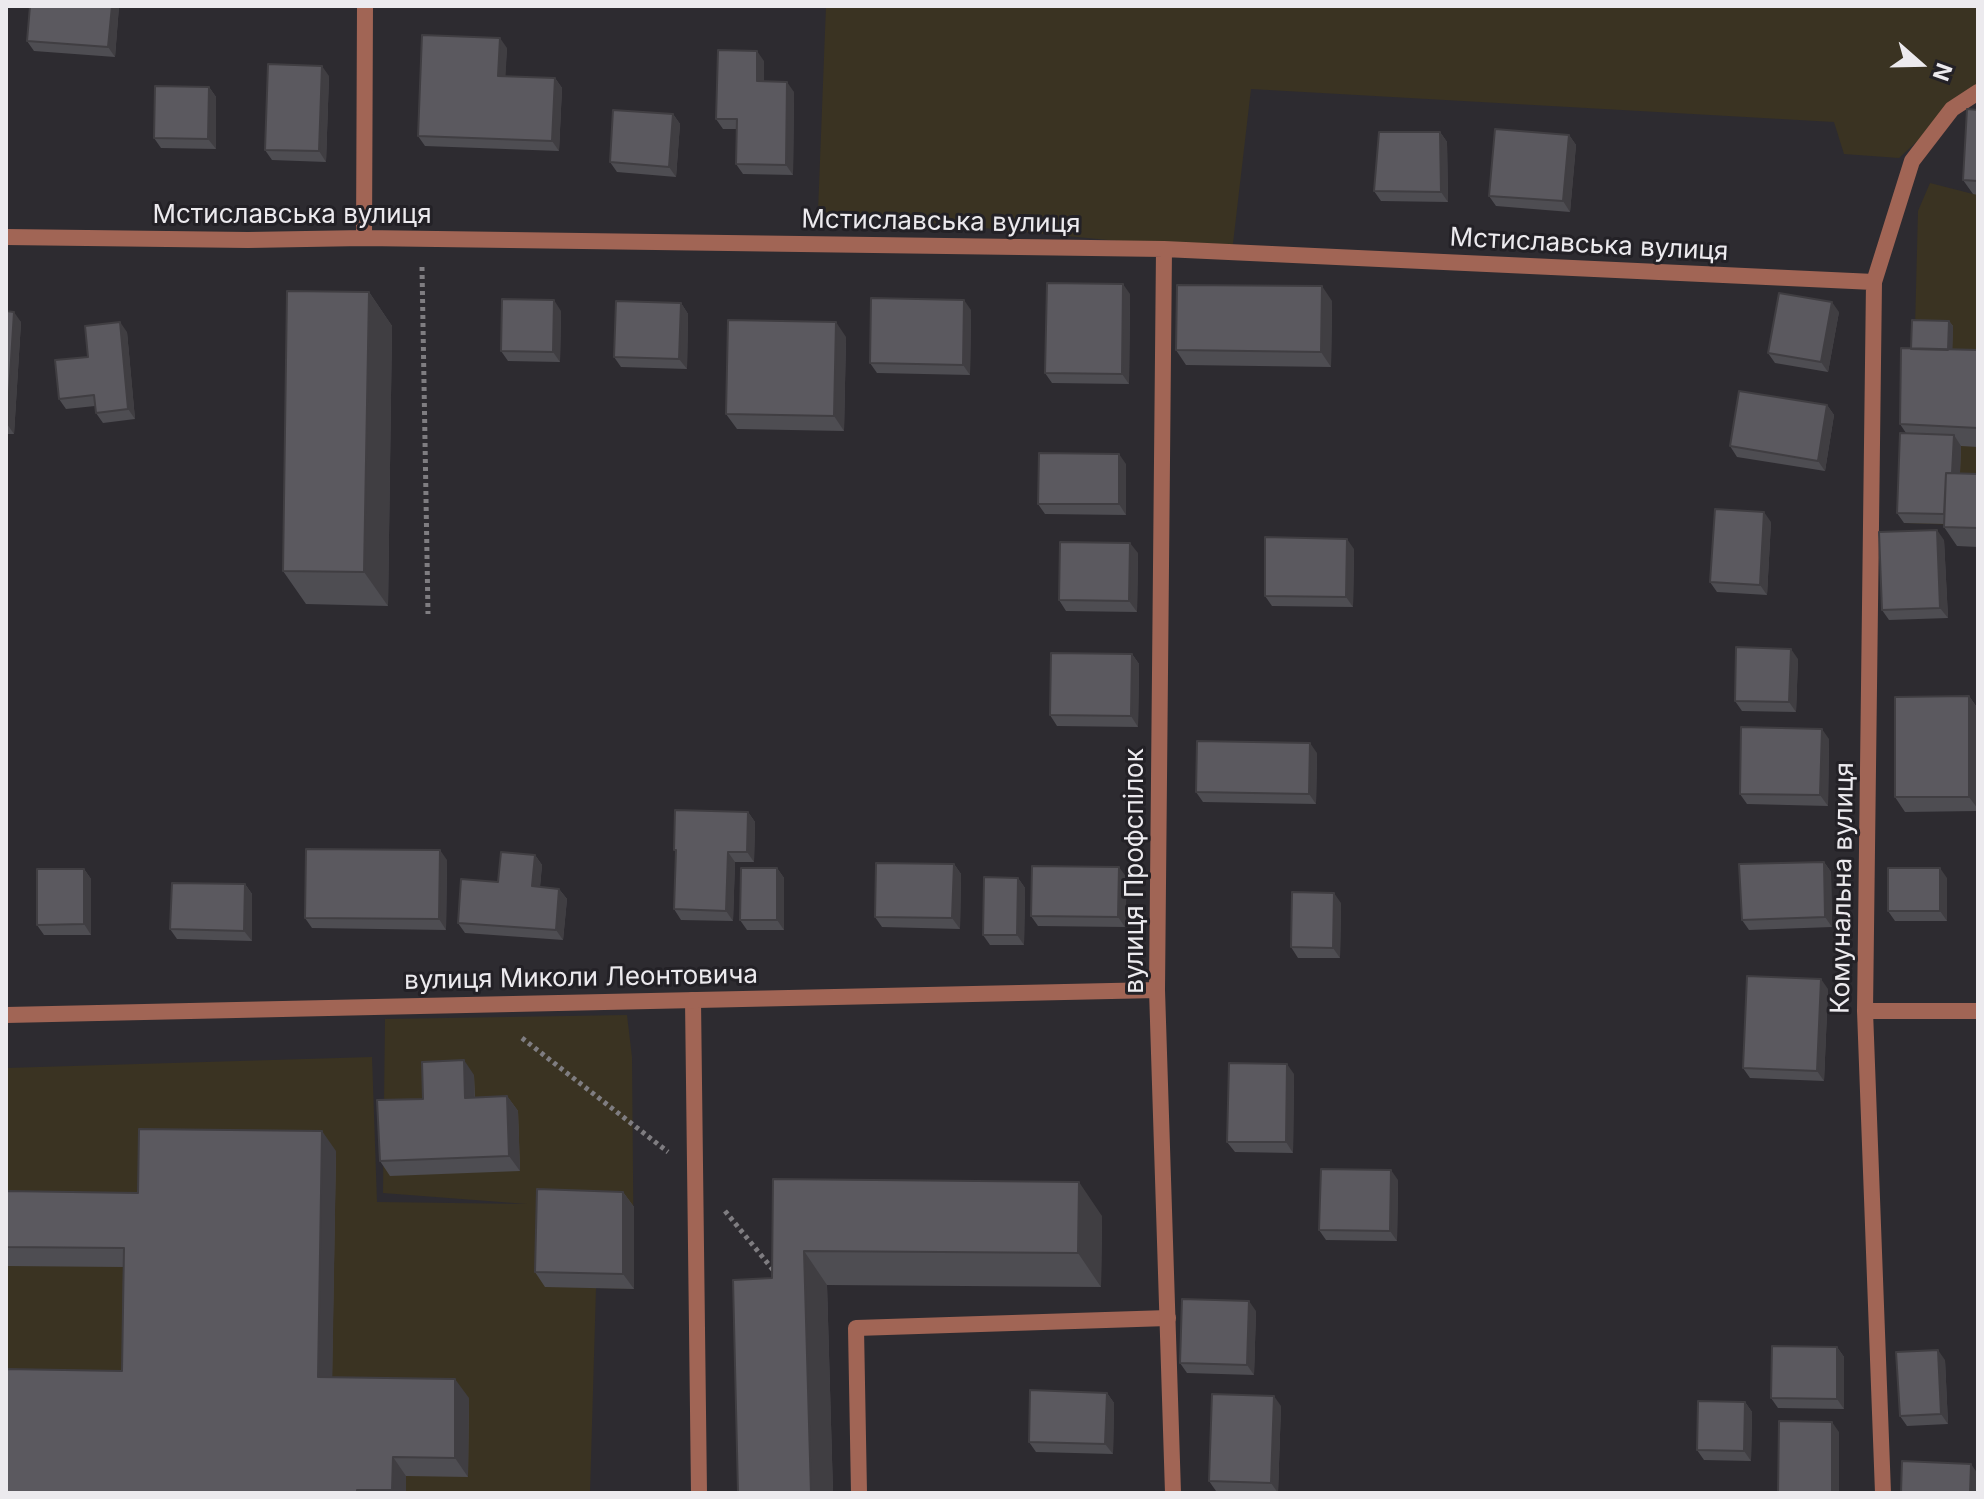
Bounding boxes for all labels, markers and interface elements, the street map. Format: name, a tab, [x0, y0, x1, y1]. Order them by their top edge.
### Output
north arrow	[1880, 24, 1960, 104]
text: N	[1927, 60, 1958, 85]
street label: Мстиславська вулиця	[152, 199, 432, 231]
street label: Мстиславська вулиця	[801, 204, 1081, 240]
street label: Мстиславська вулиця	[1449, 222, 1729, 268]
street label: вулиця Профспілок	[1119, 748, 1151, 994]
street label: Комунальна вулиця	[1825, 762, 1861, 1014]
street label: вулиця Миколи Леонтовича	[404, 959, 758, 997]

